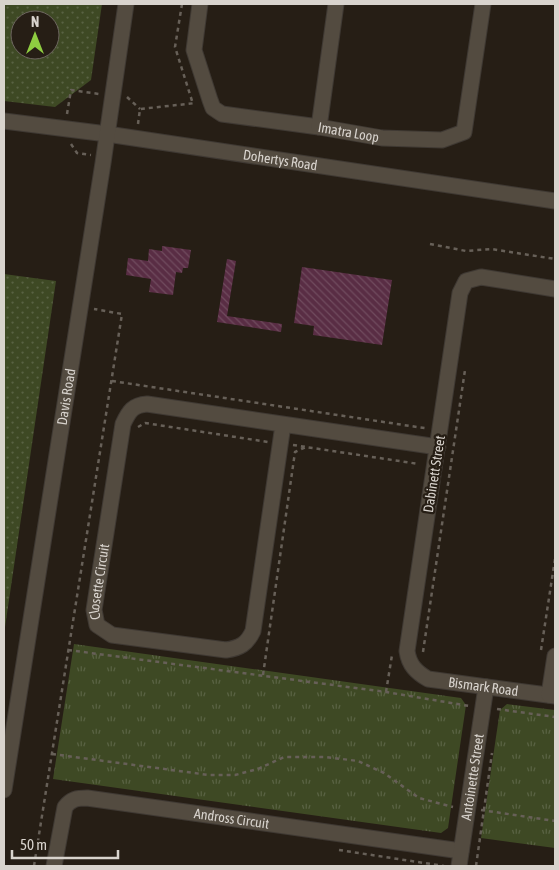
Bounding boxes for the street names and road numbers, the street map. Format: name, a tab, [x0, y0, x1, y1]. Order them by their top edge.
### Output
street label: Imatra Loop	[317, 119, 381, 145]
street label: Dohertys Road	[242, 146, 319, 173]
street label: Davis Road	[54, 367, 78, 426]
street label: Dabinett Street	[420, 434, 448, 514]
street label: Closette Circuit	[86, 542, 112, 621]
street label: Bismark Road	[447, 674, 519, 699]
street label: Antoinette Street	[458, 733, 487, 821]
street label: Andross Circuit	[193, 805, 270, 832]

